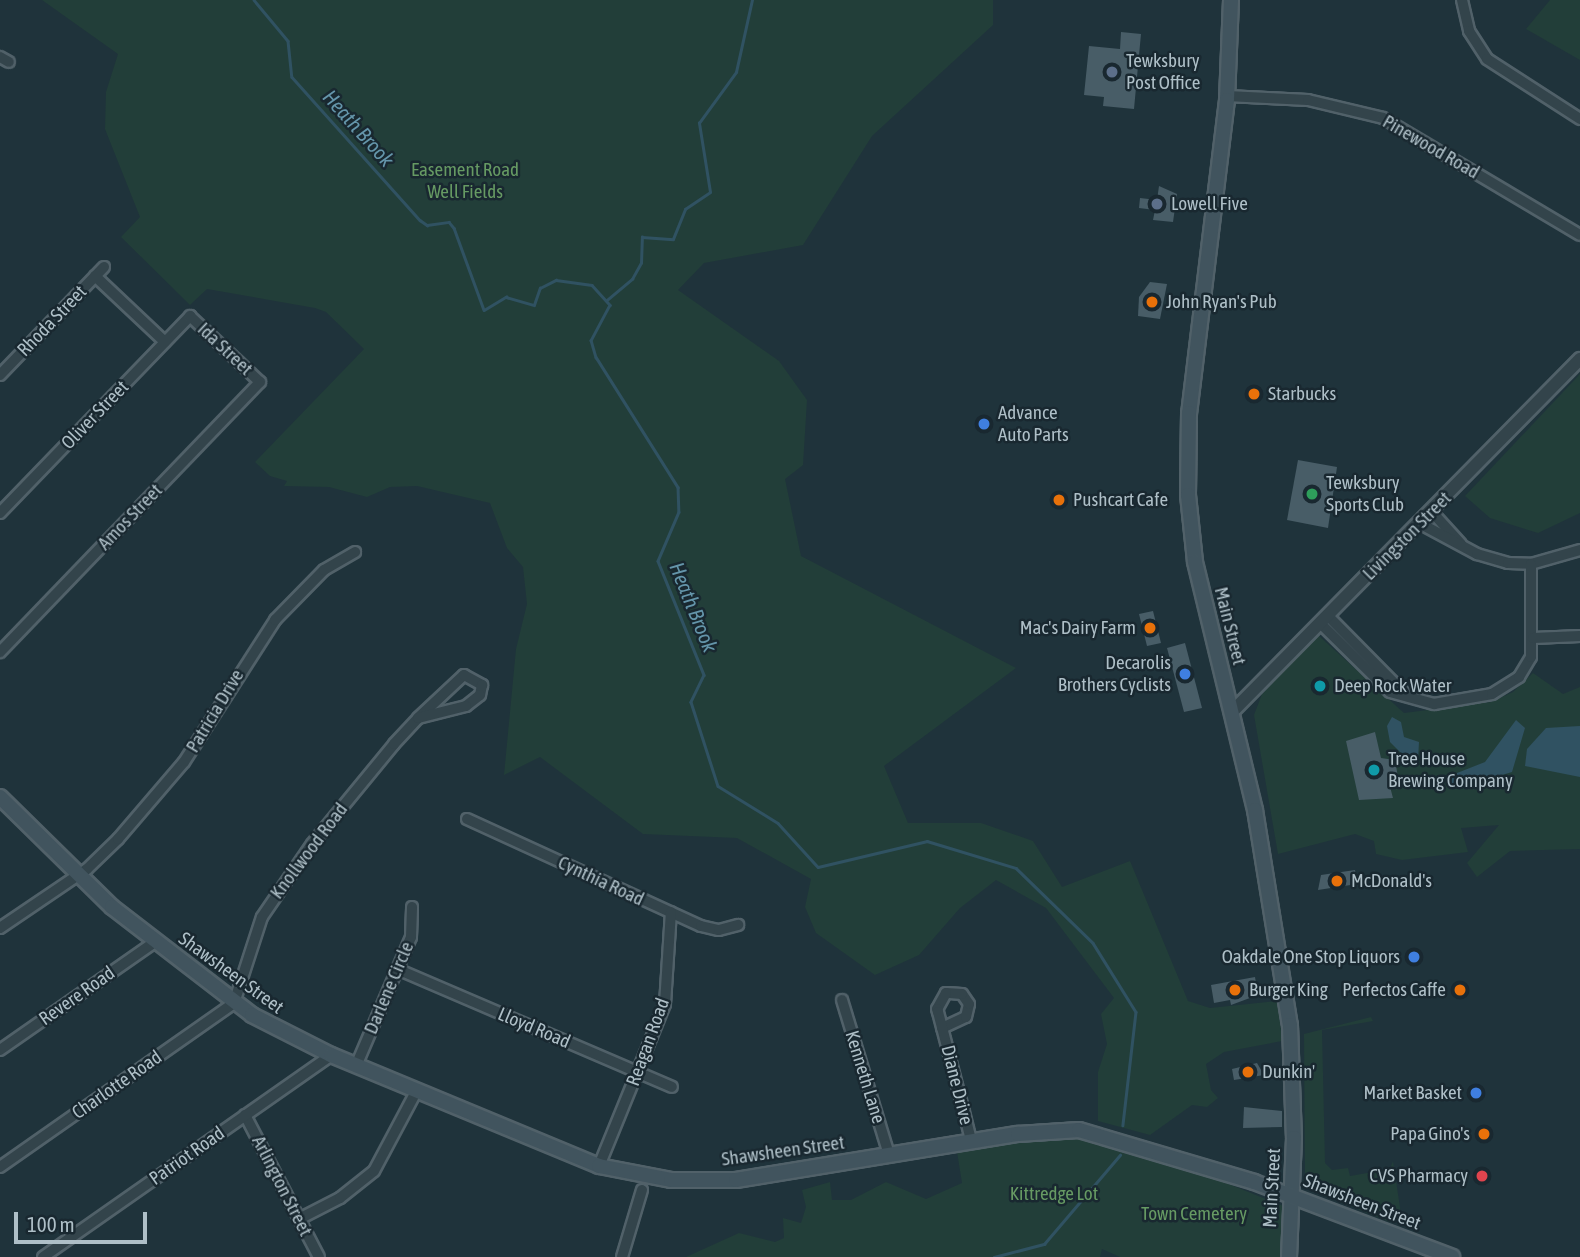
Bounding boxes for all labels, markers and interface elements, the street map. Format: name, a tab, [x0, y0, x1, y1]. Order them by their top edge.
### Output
place label: Tewksbury Post Office	[1126, 50, 1200, 94]
marker: Tewksbury Post Office	[1104, 64, 1120, 80]
water label: Heath Brook	[318, 84, 400, 172]
street label: Pinewood Road	[1379, 110, 1483, 184]
park label: Easement Road Well Fields	[411, 159, 519, 203]
place label: Lowell Five	[1171, 193, 1248, 215]
marker: Lowell Five	[1149, 196, 1165, 212]
street label: Rhoda Street	[13, 281, 91, 361]
place label: John Ryan's Pub	[1166, 291, 1277, 313]
marker: John Ryan's Pub	[1144, 294, 1160, 310]
street label: Ida Street	[193, 318, 257, 380]
street label: Oliver Street	[57, 376, 133, 454]
place label: Starbucks	[1268, 383, 1336, 405]
marker: Starbucks	[1246, 386, 1262, 402]
place label: Advance Auto Parts	[998, 402, 1069, 446]
marker: Advance Auto Parts	[976, 416, 992, 432]
place label: Tewksbury Sports Club	[1326, 472, 1404, 516]
street label: Amos Street	[93, 479, 167, 555]
marker: Tewksbury Sports Club	[1304, 486, 1320, 502]
street label: Livingston Street	[1358, 487, 1456, 585]
place label: Pushcart Cafe	[1073, 489, 1168, 511]
marker: Pushcart Cafe	[1051, 492, 1067, 508]
water label: Heath Brook	[665, 558, 723, 656]
street label: Main Street	[1209, 585, 1251, 667]
place label: Mac's Dairy Farm	[1020, 617, 1136, 639]
marker: Mac's Dairy Farm	[1142, 620, 1158, 636]
place label: Decarolis Brothers Cyclists	[1058, 652, 1171, 696]
street label: Patricia Drive	[181, 665, 249, 757]
marker: Decarolis Brothers Cyclists	[1177, 666, 1193, 682]
place label: Deep Rock Water	[1334, 675, 1451, 697]
marker: Deep Rock Water	[1312, 678, 1328, 694]
place label: Tree House Brewing Company	[1388, 748, 1513, 792]
marker: Tree House Brewing Company	[1366, 762, 1382, 778]
street label: Knollwood Road	[266, 799, 352, 903]
street label: Cynthia Road	[554, 851, 648, 911]
place label: McDonald's	[1351, 870, 1432, 892]
marker: McDonald's	[1329, 873, 1345, 889]
street label: Shawsheen Street	[174, 927, 288, 1019]
street label: Darlene Circle	[359, 938, 419, 1038]
place label: Oakdale One Stop Liquors	[1222, 946, 1400, 968]
marker: Oakdale One Stop Liquors	[1406, 949, 1422, 965]
street label: Revere Road	[35, 962, 119, 1030]
place label: Burger King	[1249, 979, 1328, 1001]
place label: Perfectos Caffe	[1342, 979, 1446, 1001]
marker: Burger King	[1227, 982, 1243, 998]
marker: Perfectos Caffe	[1452, 982, 1468, 998]
street label: Reagan Road	[622, 995, 674, 1089]
street label: Lloyd Road	[494, 1003, 574, 1053]
street label: Kenneth Lane	[840, 1028, 890, 1126]
street label: Diane Drive	[936, 1043, 978, 1127]
street label: Charlotte Road	[68, 1046, 166, 1124]
place label: Dunkin'	[1262, 1061, 1315, 1083]
marker: Dunkin'	[1240, 1064, 1256, 1080]
place label: Market Basket	[1364, 1082, 1462, 1104]
marker: Market Basket	[1468, 1085, 1484, 1101]
street label: Patriot Road	[145, 1122, 229, 1190]
place label: Papa Gino's	[1390, 1123, 1470, 1145]
marker: Papa Gino's	[1476, 1126, 1492, 1142]
street label: Shawsheen Street	[720, 1131, 846, 1171]
street label: Arlington Street	[247, 1132, 317, 1240]
street label: Main Street	[1259, 1148, 1285, 1228]
place label: CVS Pharmacy	[1369, 1165, 1468, 1187]
marker: CVS Pharmacy	[1474, 1168, 1490, 1184]
street label: Shawsheen Street	[1300, 1169, 1424, 1235]
park label: Kittredge Lot	[1010, 1183, 1098, 1205]
scale bar	[18, 1198, 150, 1242]
park label: Town Cemetery	[1141, 1203, 1247, 1225]
text: 100 m	[27, 1212, 75, 1236]

